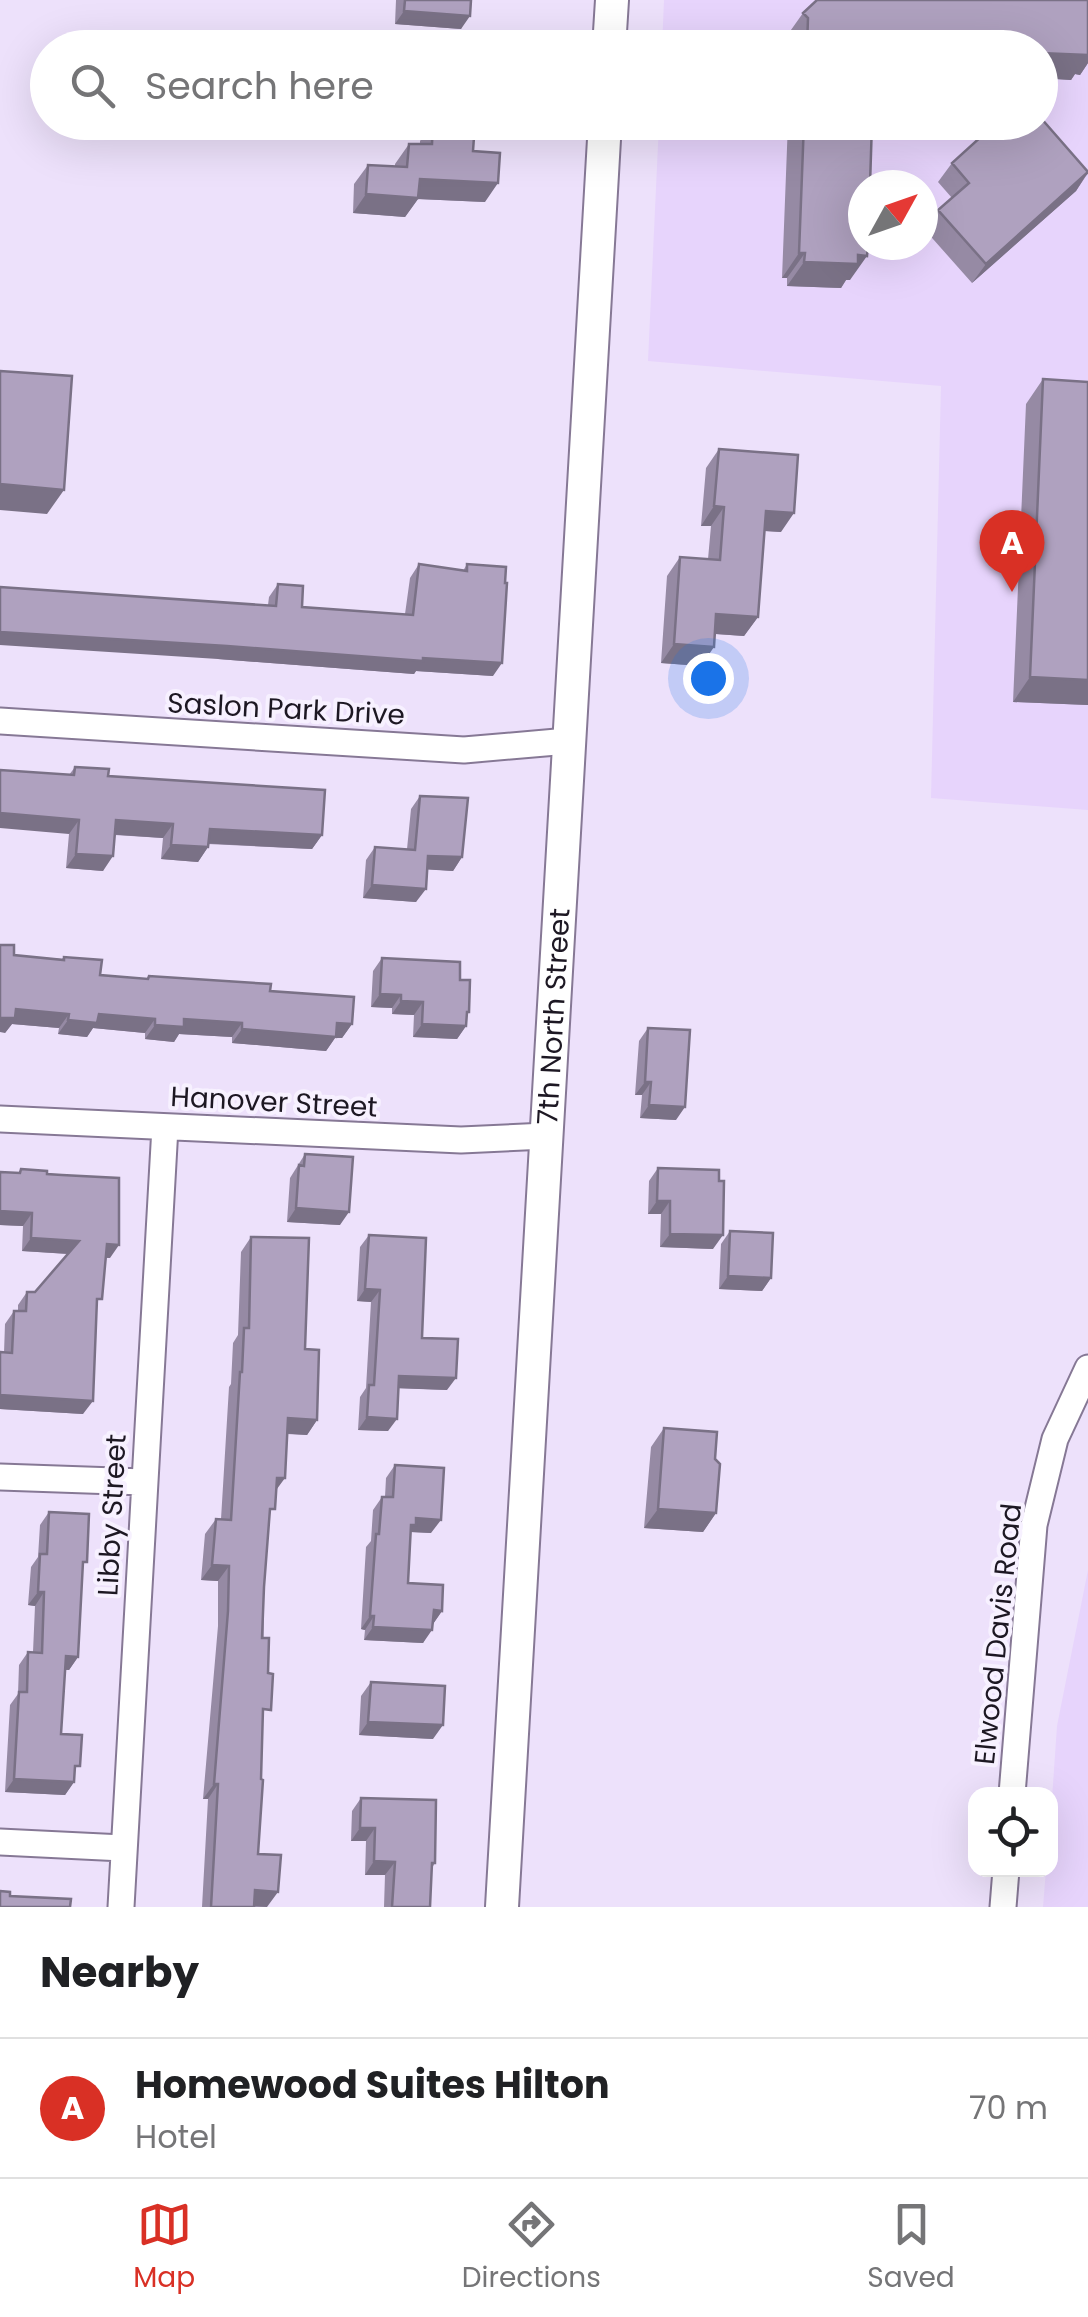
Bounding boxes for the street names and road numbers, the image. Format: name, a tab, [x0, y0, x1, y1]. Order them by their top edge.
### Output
street label: Saslon Park Drive	[166, 683, 406, 735]
street label: 7th North Street	[528, 907, 579, 1126]
street label: Hanover Street	[170, 1077, 378, 1127]
street label: Libby Street	[88, 1433, 136, 1597]
street label: Elwood Davis Road	[965, 1501, 1031, 1767]

